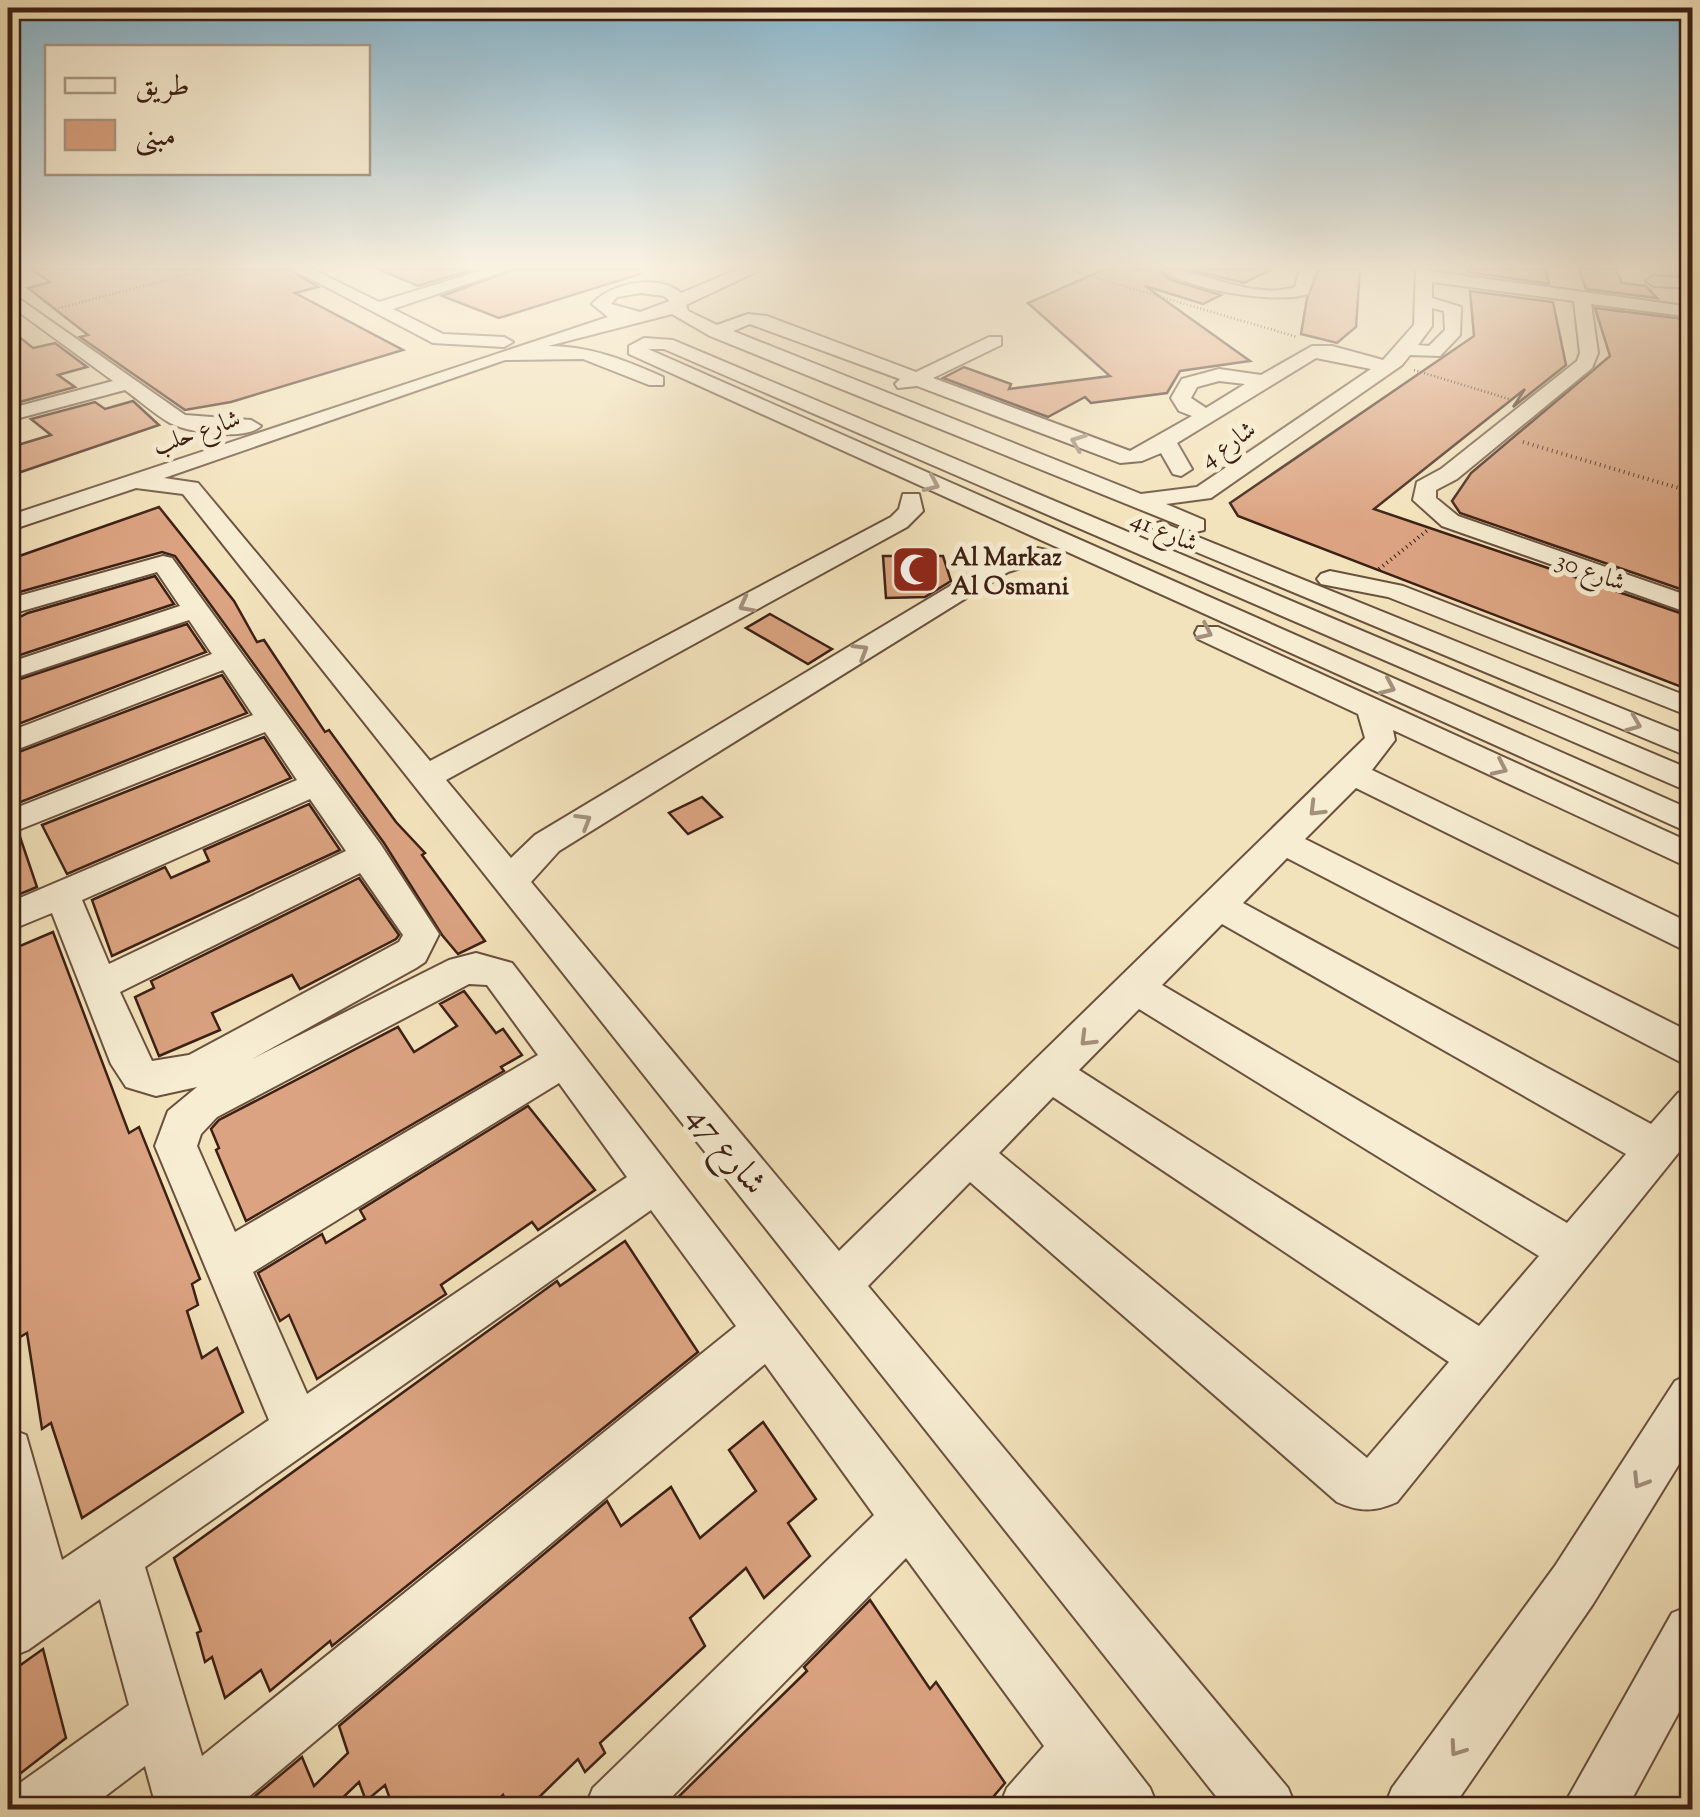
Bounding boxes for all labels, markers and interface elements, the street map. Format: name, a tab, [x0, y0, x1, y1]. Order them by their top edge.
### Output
legend	[45, 45, 370, 175]
text: طريق	[135, 66, 190, 109]
text: مبنى	[135, 116, 176, 159]
street label: شارع حلب	[148, 402, 246, 467]
street label: شارع 4	[1193, 413, 1265, 479]
one-way arrow	[1070, 433, 1087, 454]
one-way arrow	[922, 472, 940, 492]
street label: شارع 41	[1124, 503, 1203, 564]
place label: Al Markaz Al Osmani	[951, 541, 1069, 606]
mosque icon: Al Markaz Al Osmani	[890, 544, 942, 596]
street label: شارع 30	[1550, 544, 1630, 603]
one-way arrow	[739, 592, 757, 612]
one-way arrow	[1195, 620, 1213, 640]
one-way arrow	[850, 644, 868, 663]
one-way arrow	[1378, 675, 1396, 695]
one-way arrow	[1624, 712, 1641, 732]
one-way arrow	[1490, 755, 1508, 775]
one-way arrow	[1310, 797, 1328, 815]
one-way arrow	[573, 814, 591, 833]
one-way arrow	[1080, 1027, 1098, 1045]
street label: شارع 47	[673, 1095, 778, 1207]
one-way arrow	[1634, 1470, 1653, 1488]
one-way arrow	[1451, 1738, 1469, 1756]

